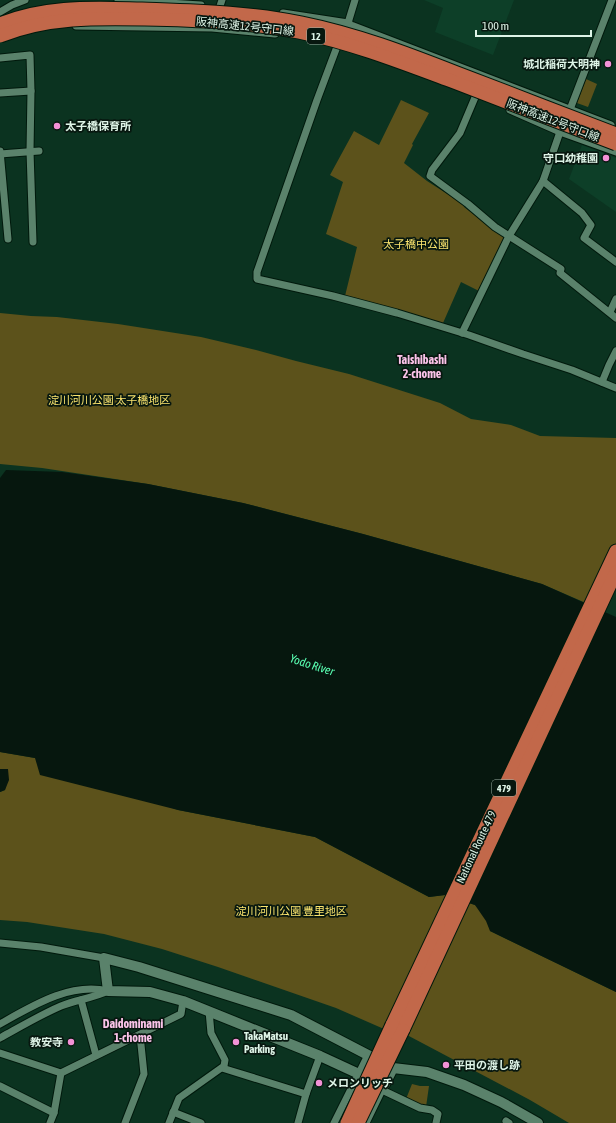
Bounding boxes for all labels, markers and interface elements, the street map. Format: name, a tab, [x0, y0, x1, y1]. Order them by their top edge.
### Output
scale bar	[476, 12, 591, 38]
street label: 阪神高速12号守口線	[195, 15, 295, 37]
text: 100 m	[482, 19, 509, 33]
road number: 12	[307, 28, 325, 44]
place label: 城北稲荷大明神	[523, 58, 600, 70]
marker: 城北稲荷大明神	[603, 59, 613, 69]
street label: 阪神高速12号守口線	[505, 97, 601, 143]
place label: 太子橋保育所	[65, 120, 131, 132]
marker: 太子橋保育所	[52, 121, 62, 131]
place label: 守口幼稚園	[543, 152, 598, 164]
marker: 守口幼稚園	[601, 153, 611, 163]
park label: 太子橋中公園	[383, 238, 449, 250]
district label: Taishibashi 2-chome	[397, 353, 447, 381]
park label: 淀川河川公園 太子橋地区	[48, 394, 170, 406]
water label: Yodo River	[288, 651, 336, 679]
road number: 479	[492, 780, 516, 796]
street label: National Route 479	[454, 809, 498, 885]
park label: 淀川河川公園 豊里地区	[235, 905, 347, 917]
district label: Daidominami 1-chome	[103, 1017, 164, 1045]
place label: TakaMatsu Parking	[244, 1030, 288, 1055]
place label: 教安寺	[30, 1036, 63, 1048]
marker: 教安寺	[66, 1037, 76, 1047]
marker: TakaMatsu Parking	[231, 1037, 241, 1047]
place label: 平田の渡し跡	[454, 1059, 520, 1071]
marker: 平田の渡し跡	[441, 1060, 451, 1070]
place label: メロンリッチ	[327, 1077, 393, 1089]
marker: メロンリッチ	[314, 1078, 324, 1088]

